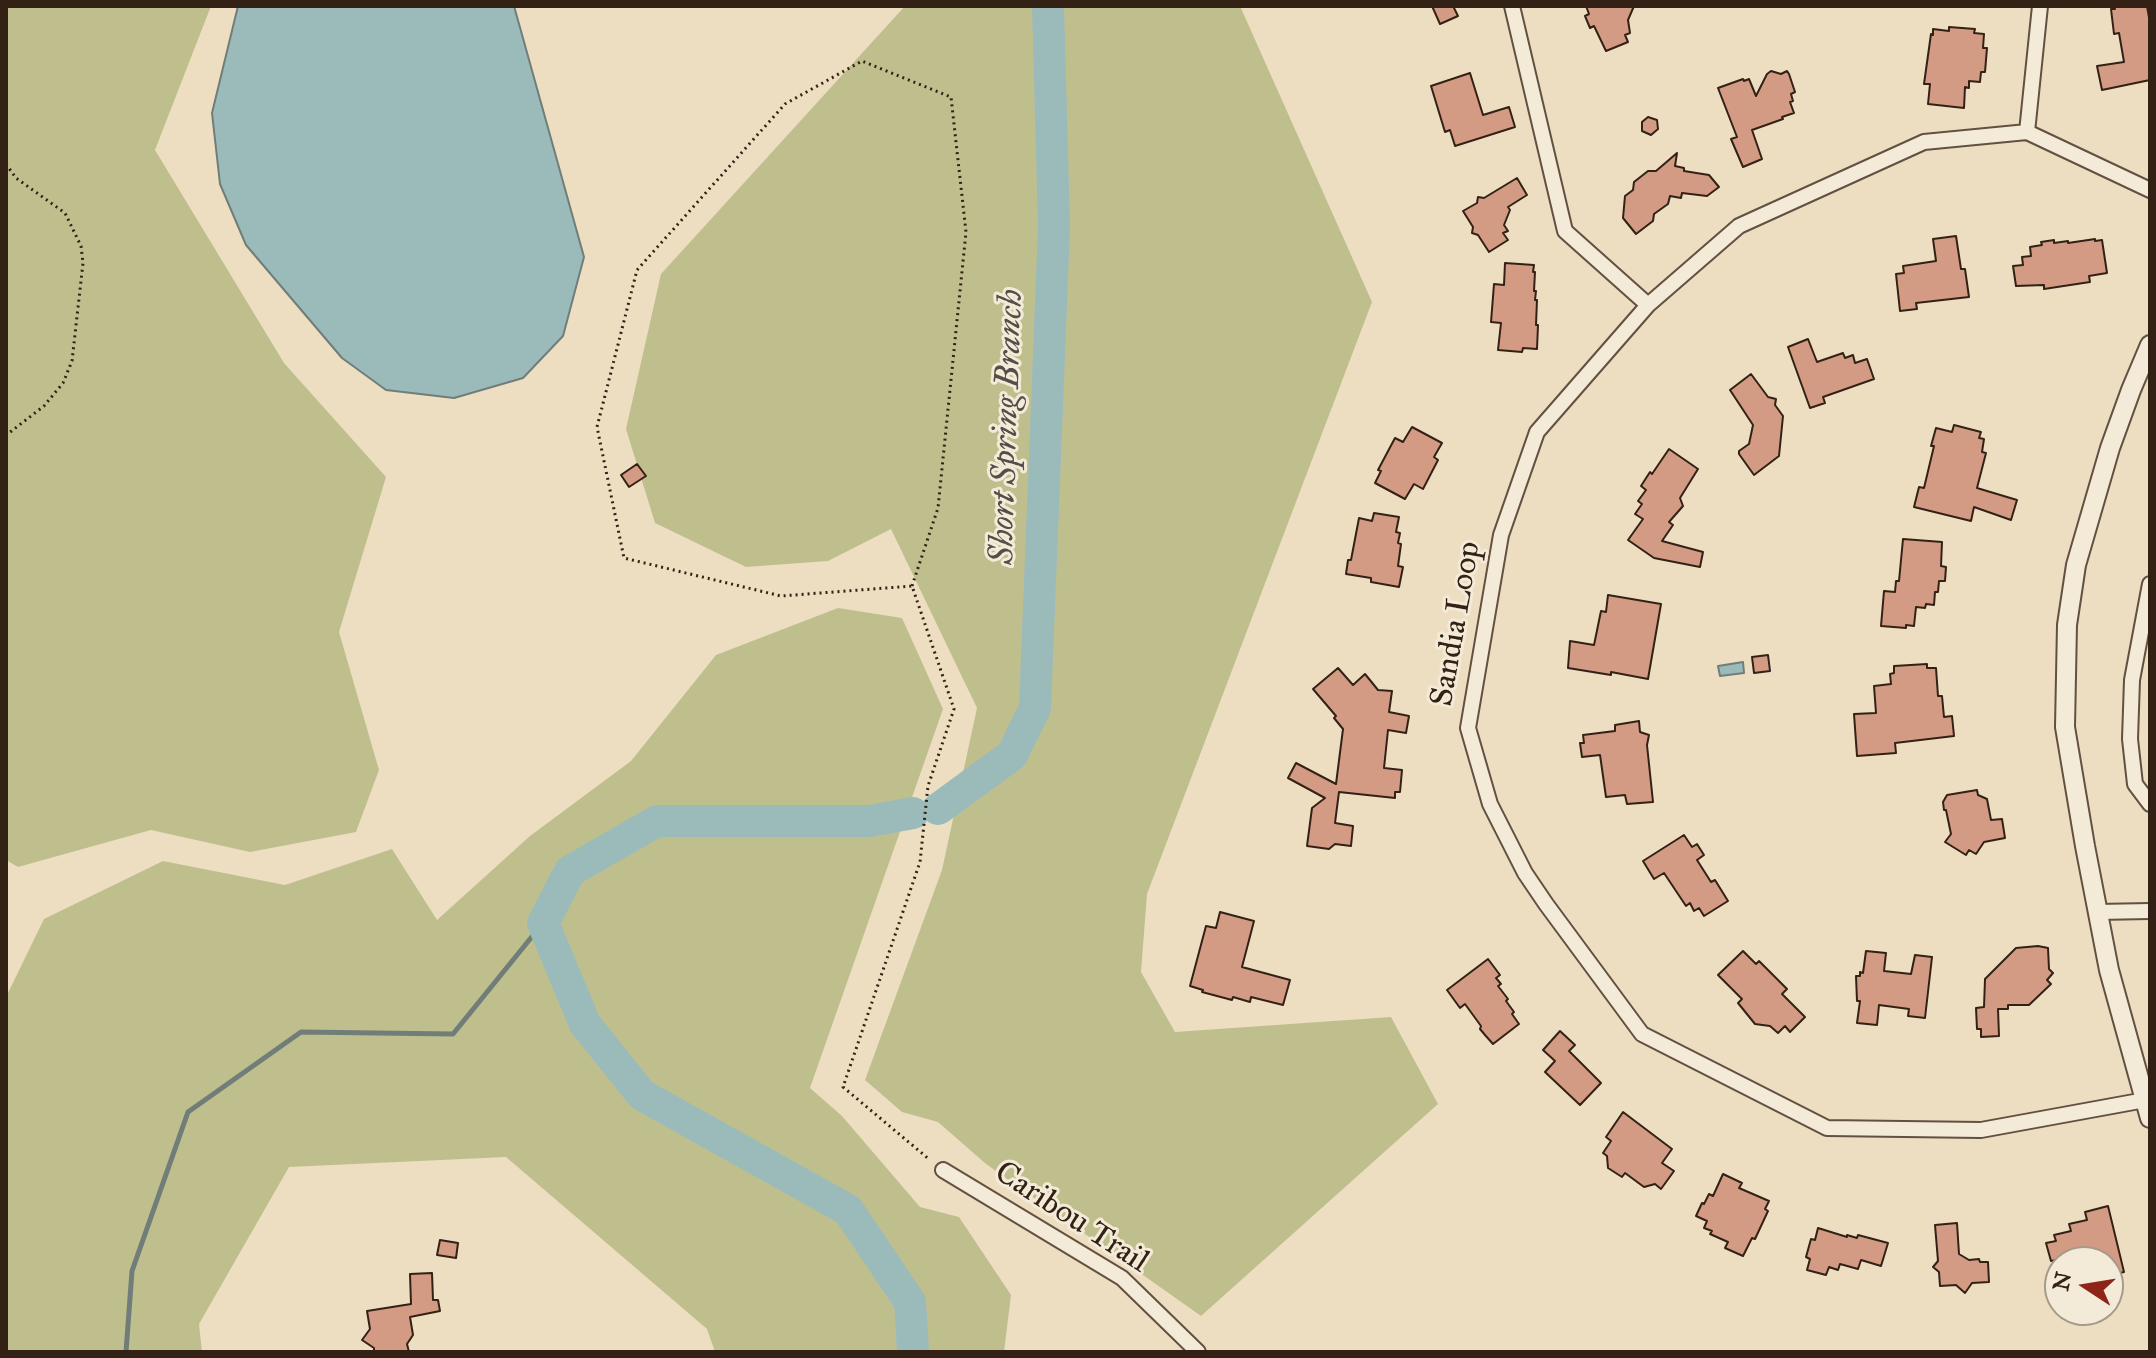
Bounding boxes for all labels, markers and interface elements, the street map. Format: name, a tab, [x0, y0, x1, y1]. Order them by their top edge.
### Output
water label: Short Spring Branch	[983, 289, 1033, 565]
street label: Sandia Loop	[1424, 538, 1490, 710]
street label: Caribou Trail	[987, 1154, 1155, 1282]
north arrow	[2044, 1246, 2124, 1326]
text: N	[2047, 1269, 2077, 1293]

